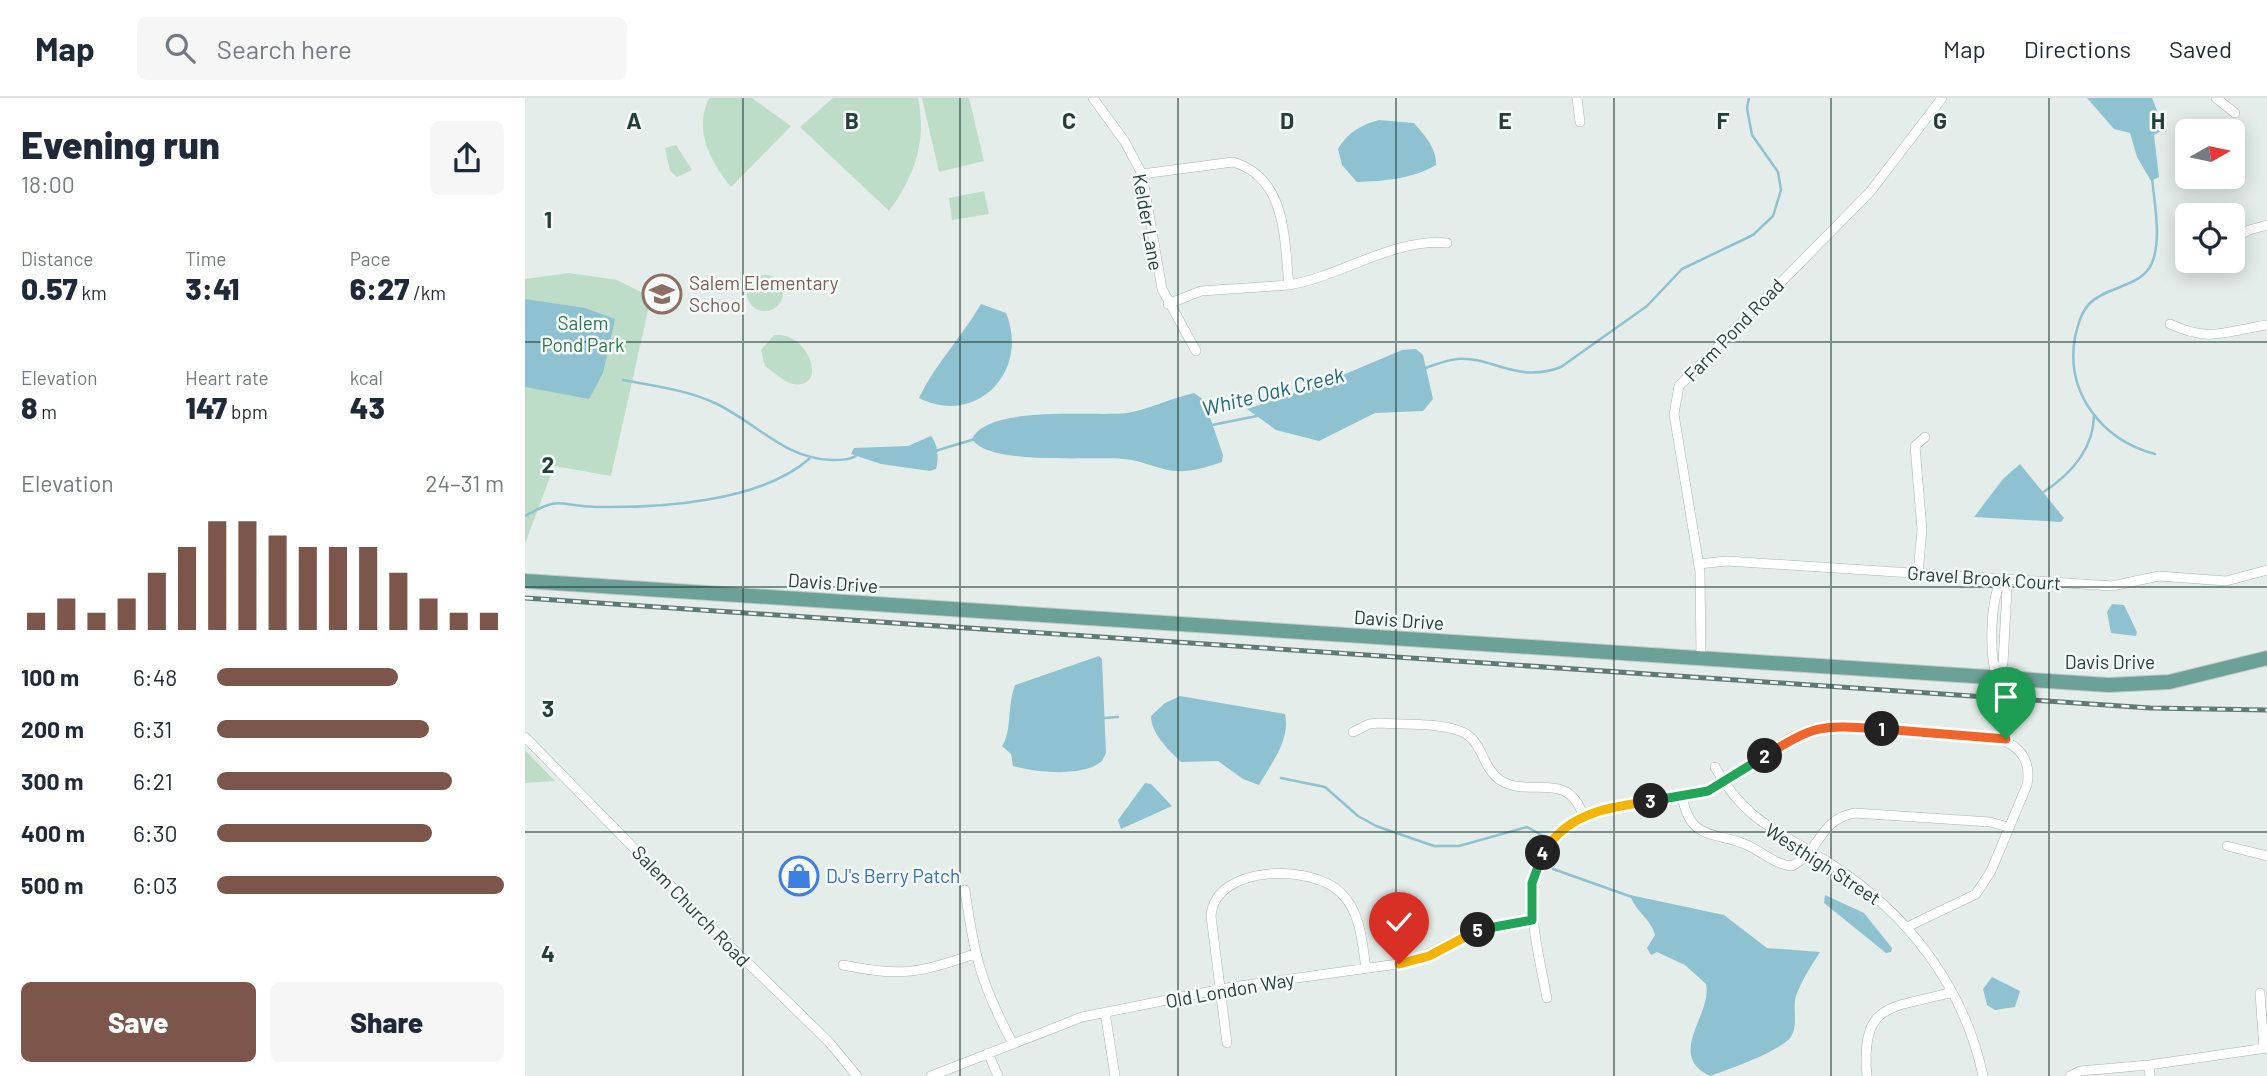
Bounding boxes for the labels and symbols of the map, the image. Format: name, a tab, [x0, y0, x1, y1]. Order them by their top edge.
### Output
text: A	[626, 106, 642, 134]
text: B	[845, 106, 859, 134]
text: C	[1062, 106, 1076, 134]
text: D	[1280, 106, 1294, 134]
text: E	[1498, 106, 1512, 134]
text: F	[1717, 106, 1730, 134]
text: G	[1933, 106, 1947, 134]
text: H	[2151, 106, 2165, 134]
north arrow	[2175, 119, 2245, 189]
street label: Kelder Lane	[1129, 172, 1168, 272]
text: 1	[544, 205, 552, 233]
place label: Salem Elementary School	[689, 271, 839, 316]
school or university icon: Salem Elementary School	[641, 273, 683, 315]
street label: Farm Pond Road	[1679, 274, 1788, 386]
park label: Salem Pond Park	[542, 311, 624, 356]
water label: White Oak Creek	[1199, 361, 1347, 420]
text: 2	[542, 450, 554, 478]
street label: Gravel Brook Court	[1906, 561, 2062, 594]
street label: Davis Drive	[787, 568, 879, 597]
street label: Davis Drive	[1353, 605, 1445, 634]
street label: Davis Drive	[2065, 650, 2155, 673]
pin	[1976, 667, 2036, 739]
text: 3	[542, 694, 554, 722]
pin: 1	[1865, 712, 1899, 746]
pin: 2	[1747, 738, 1783, 774]
pin: 3	[1633, 784, 1669, 818]
street label: Westhigh Street	[1761, 818, 1885, 909]
pin: 4	[1525, 836, 1561, 870]
street label: Salem Church Road	[628, 840, 755, 971]
shop icon: DJ's Berry Patch	[778, 855, 820, 897]
place label: DJ's Berry Patch	[826, 864, 960, 887]
pin	[1369, 892, 1429, 964]
pin: 5	[1461, 912, 1495, 948]
text: 4	[541, 939, 555, 967]
street label: Old London Way	[1164, 967, 1296, 1012]

